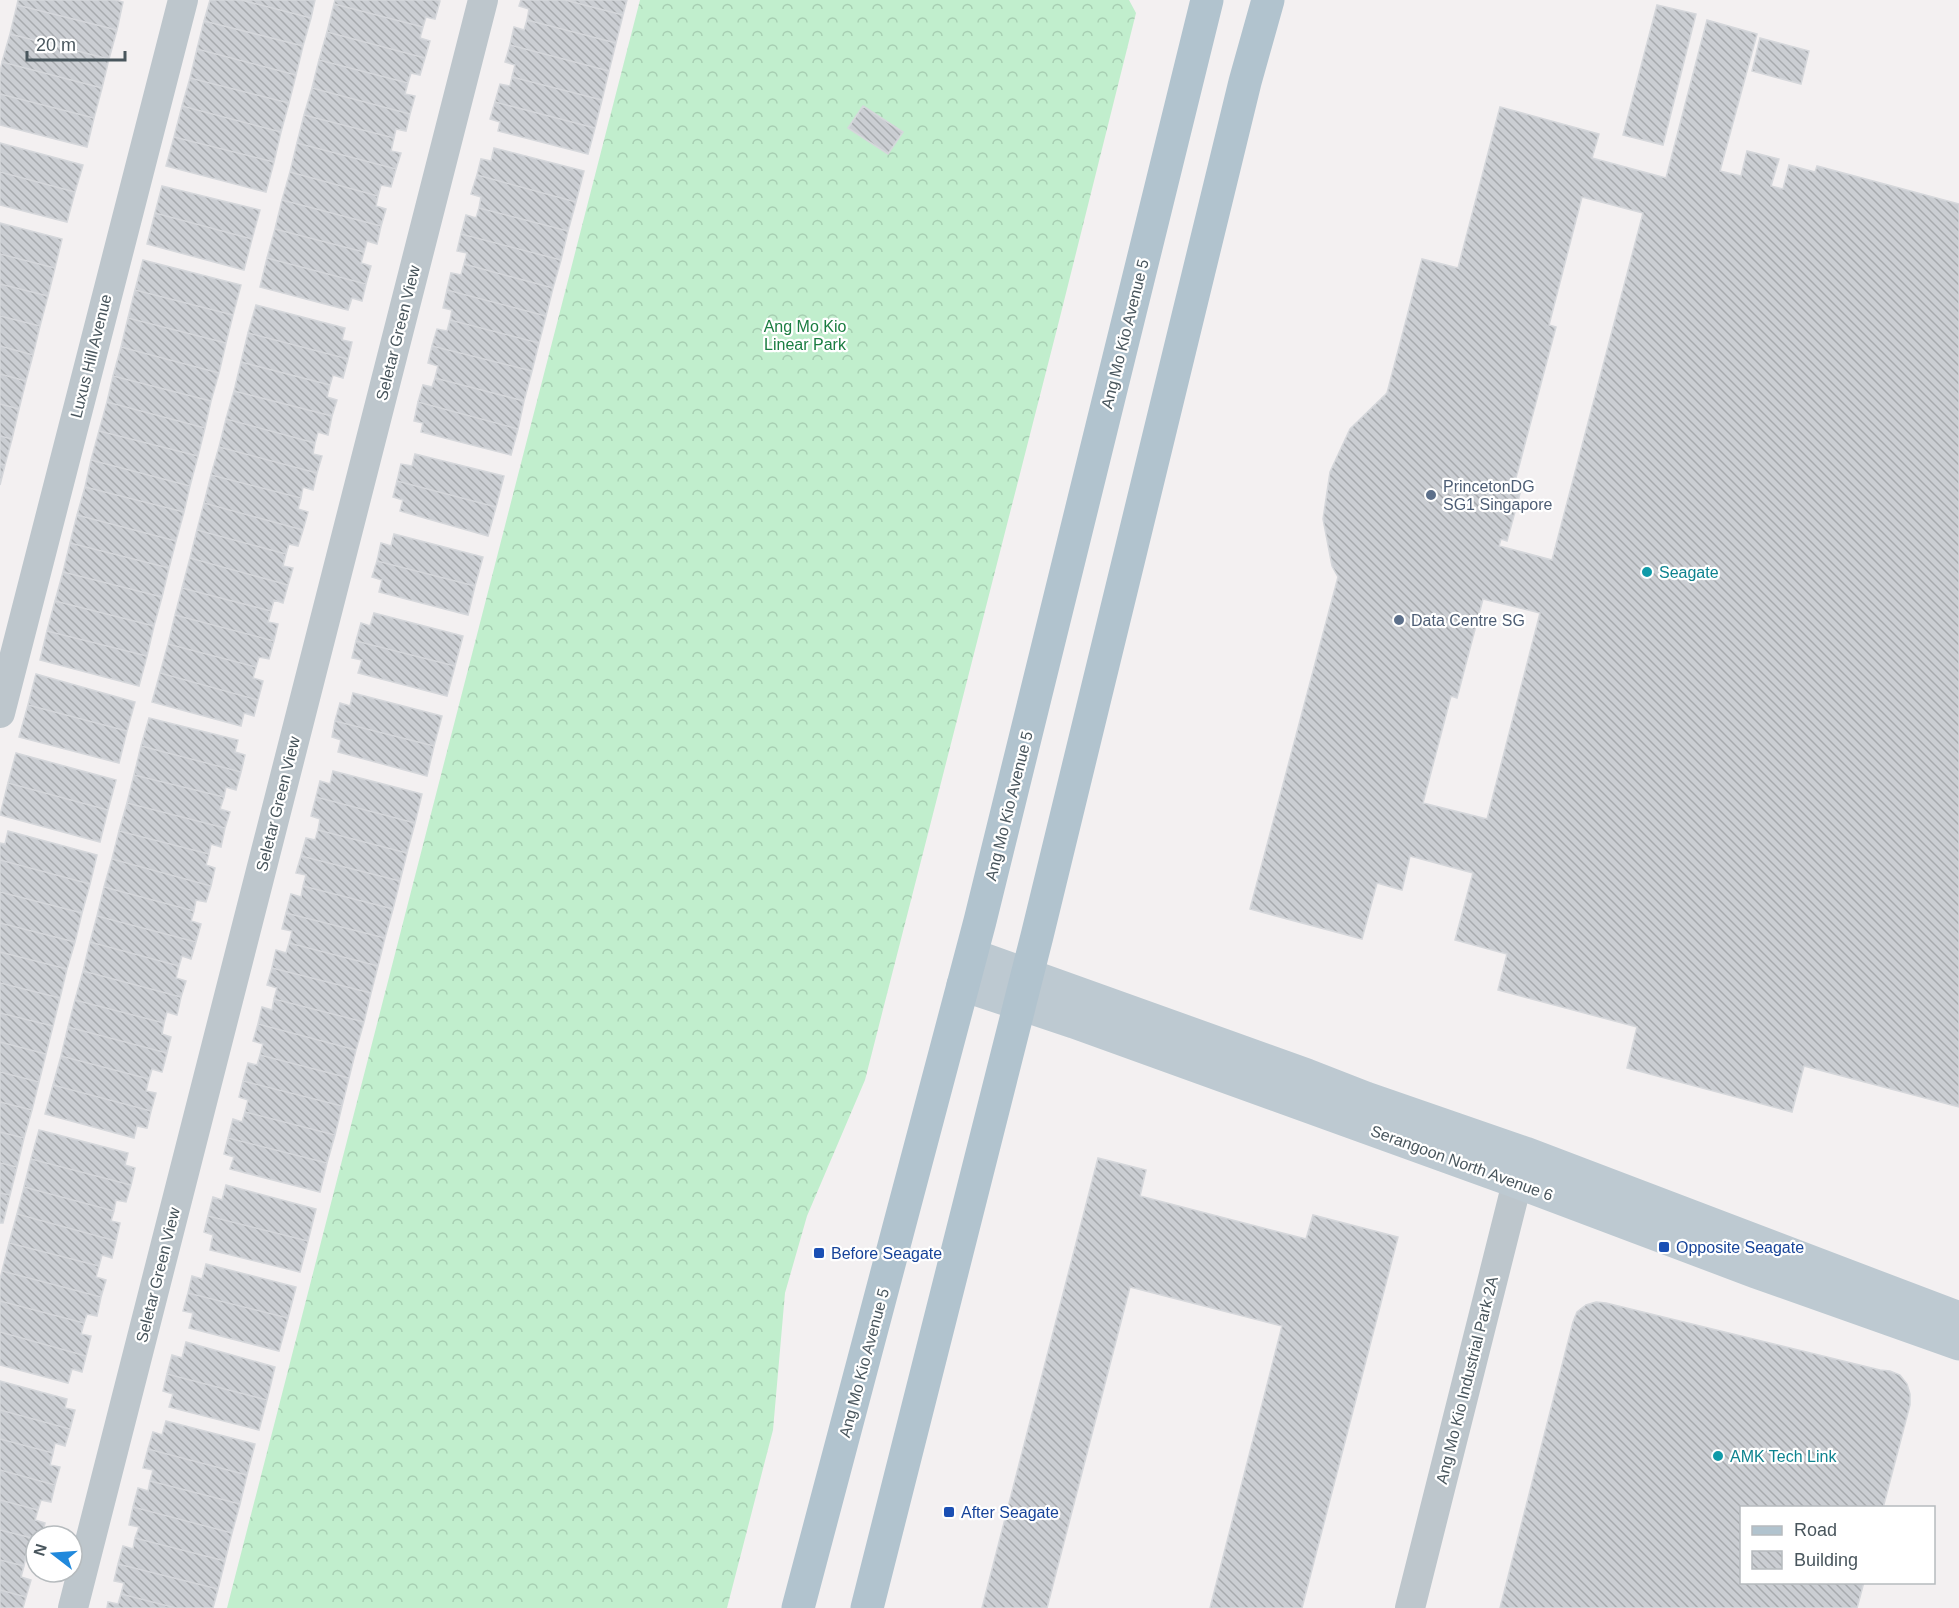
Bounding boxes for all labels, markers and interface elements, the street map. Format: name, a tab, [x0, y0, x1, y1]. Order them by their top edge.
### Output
scale bar	[27, 24, 124, 62]
text: 20 m	[36, 35, 76, 55]
street label: Ang Mo Kio Avenue 5	[1098, 257, 1152, 411]
street label: Seletar Green View	[373, 263, 423, 402]
street label: Luxus Hill Avenue	[67, 292, 115, 420]
park label: Ang Mo Kio Linear Park	[764, 318, 847, 353]
place label: PrincetonDG SG1 Singapore	[1443, 478, 1553, 513]
marker: PrincetonDG SG1 Singapore	[1424, 488, 1438, 502]
place label: Seagate	[1659, 564, 1719, 581]
marker: Seagate	[1640, 565, 1654, 579]
place label: Data Centre SG	[1411, 612, 1525, 629]
marker: Data Centre SG	[1392, 613, 1406, 627]
street label: Ang Mo Kio Avenue 5	[982, 729, 1036, 883]
street label: Seletar Green View	[253, 734, 303, 873]
street label: Serangoon North Avenue 6	[1369, 1122, 1556, 1204]
street label: Seletar Green View	[133, 1205, 183, 1344]
place label: Opposite Seagate	[1676, 1239, 1804, 1256]
marker: Opposite Seagate	[1657, 1240, 1671, 1254]
place label: Before Seagate	[831, 1245, 942, 1262]
marker: Before Seagate	[812, 1246, 826, 1260]
street label: Ang Mo Kio Industrial Park 2A	[1433, 1274, 1501, 1486]
street label: Ang Mo Kio Avenue 5	[836, 1287, 892, 1439]
place label: AMK Tech Link	[1730, 1448, 1837, 1465]
marker: AMK Tech Link	[1711, 1449, 1725, 1463]
place label: After Seagate	[961, 1504, 1059, 1521]
marker: After Seagate	[942, 1505, 956, 1519]
legend	[1740, 1506, 1935, 1584]
text: Road	[1794, 1520, 1837, 1540]
north arrow	[24, 1524, 84, 1584]
text: N	[30, 1542, 50, 1558]
text: Building	[1794, 1550, 1858, 1570]

